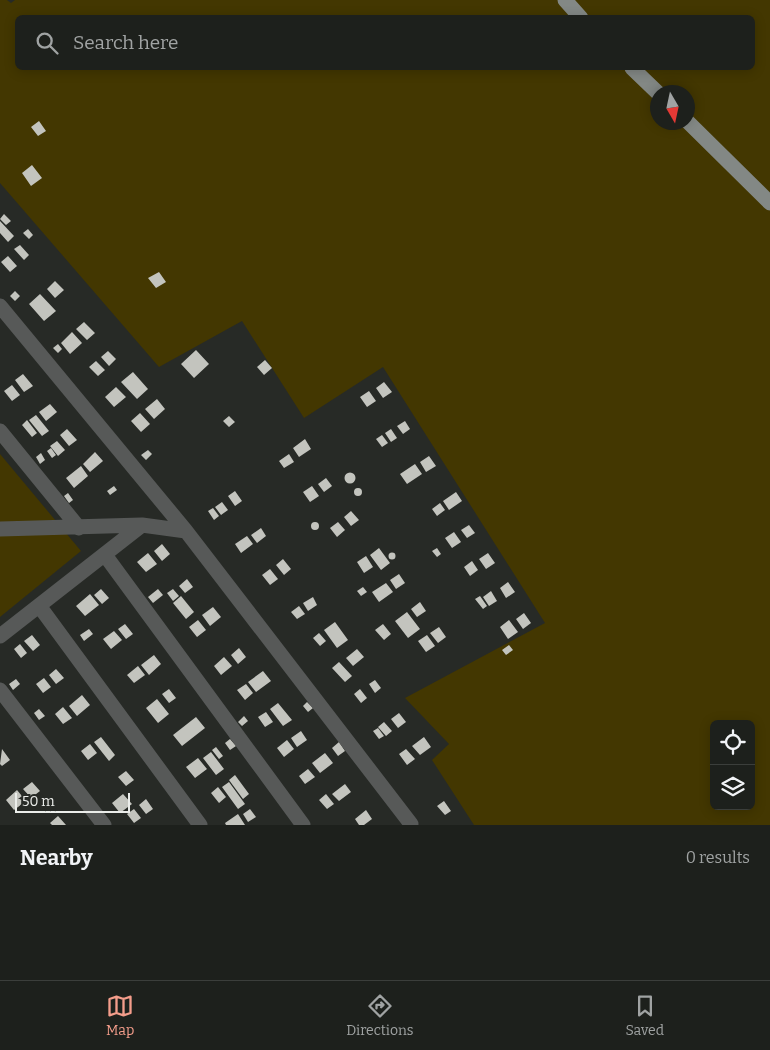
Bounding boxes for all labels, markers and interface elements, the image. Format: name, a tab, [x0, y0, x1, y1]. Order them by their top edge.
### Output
search box	[15, 15, 755, 70]
icon: search	[33, 29, 61, 57]
text: Search here	[73, 31, 178, 54]
north arrow	[650, 85, 695, 130]
map controls	[710, 720, 755, 810]
button: locate	[710, 720, 755, 765]
button: layers	[710, 765, 755, 810]
scale bar	[15, 790, 130, 813]
text: 50 m	[22, 793, 55, 810]
text: Nearby	[20, 845, 93, 871]
text: 0 results	[686, 848, 750, 867]
tab: Map	[106, 992, 134, 1039]
tab: Directions	[346, 992, 414, 1039]
tab: Saved	[626, 992, 664, 1039]

